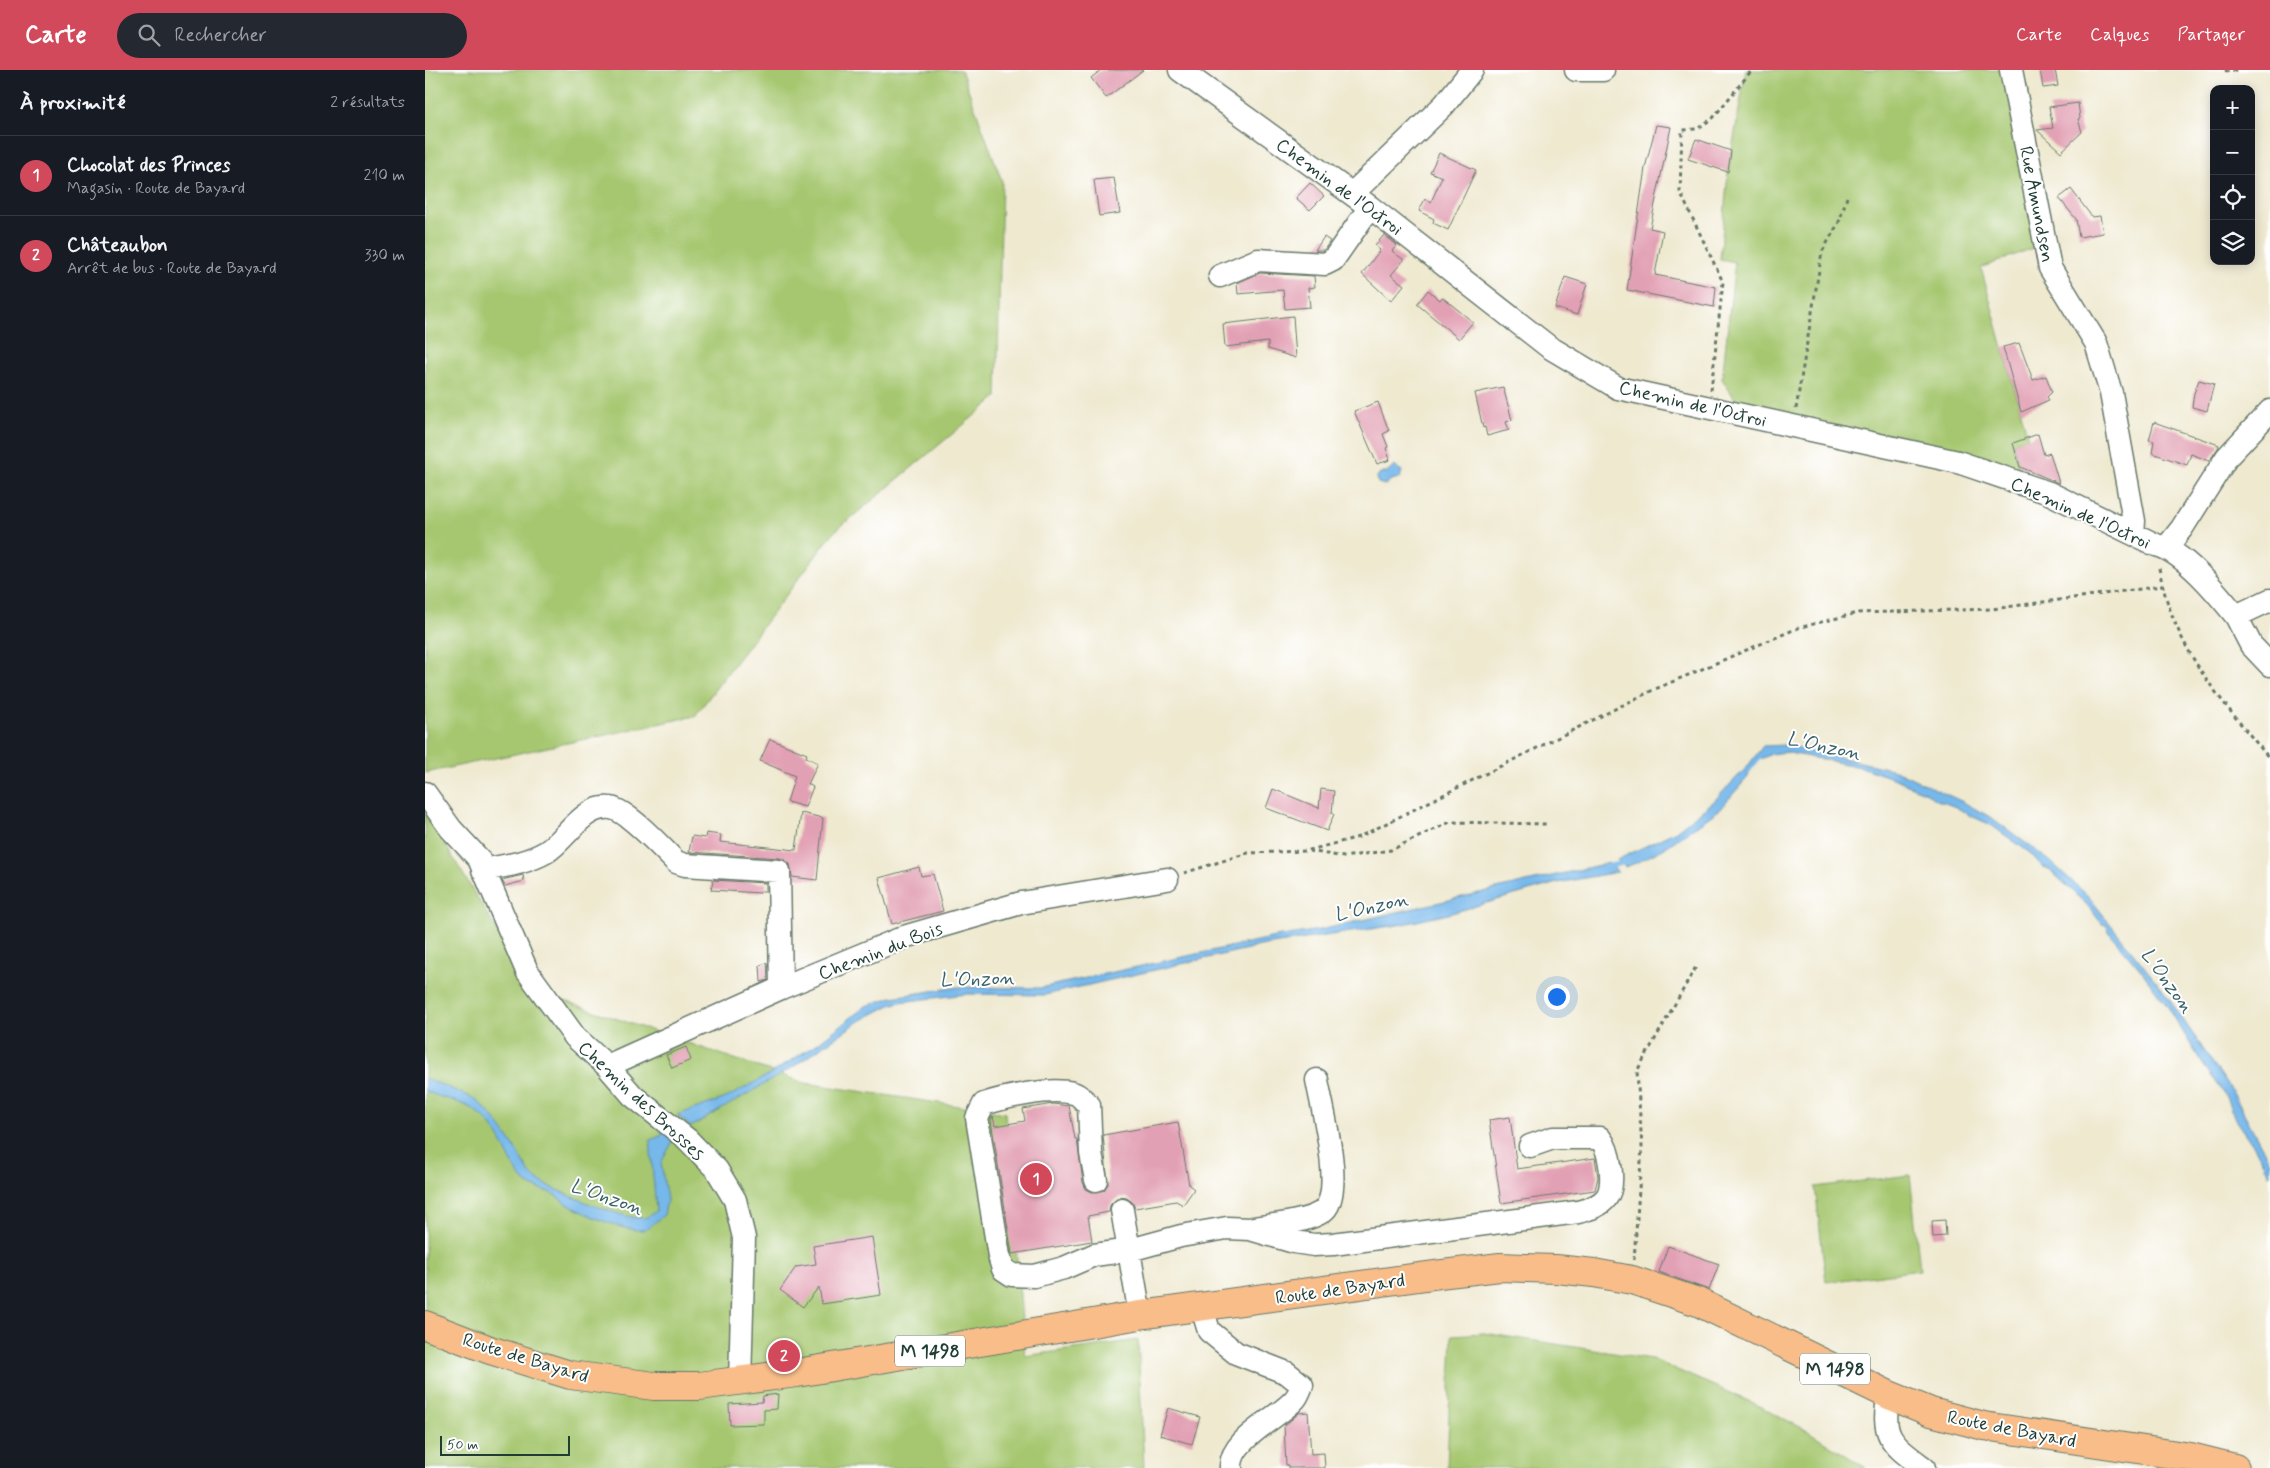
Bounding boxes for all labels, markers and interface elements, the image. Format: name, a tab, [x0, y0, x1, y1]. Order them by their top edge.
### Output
search box	[117, 13, 467, 58]
text: Carte	[25, 20, 87, 51]
icon: search	[135, 21, 163, 49]
text: Rechercher	[175, 23, 267, 48]
text: Carte	[2016, 23, 2062, 47]
text: Calques	[2090, 23, 2149, 47]
text: Partager	[2177, 23, 2245, 47]
map controls	[2210, 85, 2255, 265]
button: +	[2210, 85, 2255, 130]
text: À proximité	[20, 89, 126, 117]
text: 2 résultats	[330, 92, 405, 113]
button: −	[2210, 130, 2255, 175]
street label: Chemin de l'Octroi	[1271, 133, 1408, 242]
street label: Rue Amundsen	[2013, 144, 2060, 265]
text: Chocolat des Princes	[67, 153, 230, 178]
text: 1	[32, 165, 40, 186]
text: 210 m	[364, 165, 405, 186]
button: locate	[2210, 175, 2255, 220]
text: Magasin · Route de Bayard	[67, 178, 245, 199]
button: layers	[2210, 220, 2255, 265]
text: Châteaubon	[67, 233, 168, 258]
text: 2	[32, 245, 40, 266]
text: 330 m	[364, 245, 405, 266]
text: Arrêt de bus · Route de Bayard	[67, 258, 277, 279]
street label: Chemin de l'Octroi	[1616, 375, 1769, 434]
street label: Chemin de l'Octroi	[2006, 471, 2154, 555]
water label: L'Onzon	[1784, 725, 1863, 768]
water label: L'Onzon	[1332, 886, 1411, 929]
street label: Chemin du Bois	[815, 916, 947, 987]
water label: L'Onzon	[2134, 943, 2200, 1019]
water label: L'Onzon	[939, 965, 1015, 994]
your location	[1544, 984, 1570, 1010]
street label: Chemin des Brosses	[572, 1036, 710, 1166]
pin: 1	[1020, 1160, 1052, 1198]
water label: L'Onzon	[567, 1172, 647, 1222]
street label: Route de Bayard	[1274, 1268, 1407, 1311]
street label: Route de Bayard	[460, 1327, 592, 1389]
road number: M 1498	[895, 1336, 965, 1366]
pin: 2	[768, 1337, 800, 1375]
road number: M 1498	[1800, 1354, 1870, 1385]
street label: Route de Bayard	[1945, 1405, 2078, 1454]
scale bar	[440, 1433, 570, 1456]
text: 50 m	[447, 1436, 478, 1454]

